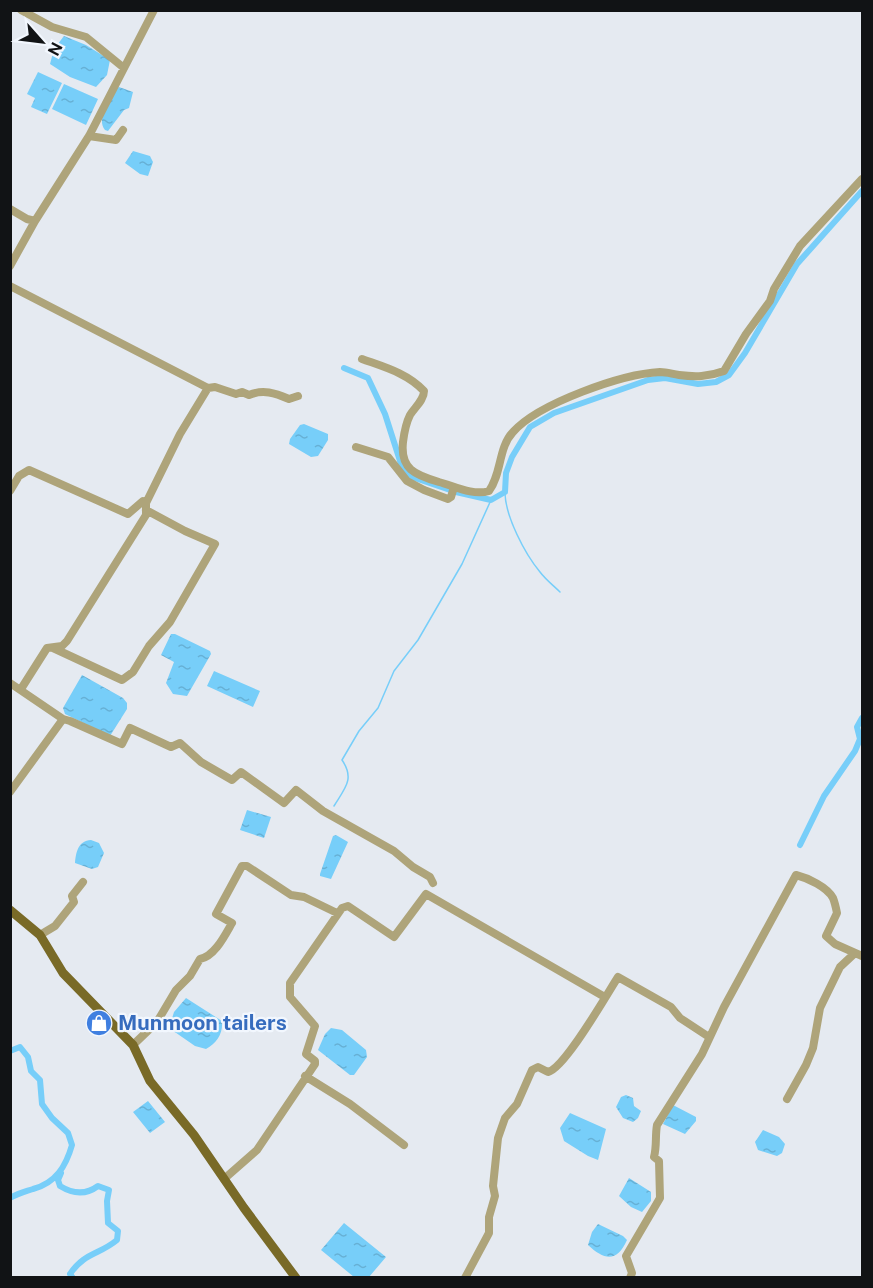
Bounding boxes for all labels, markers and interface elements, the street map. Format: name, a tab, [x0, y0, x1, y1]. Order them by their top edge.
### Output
north arrow	[12, 12, 72, 72]
text: N	[43, 39, 66, 59]
shop icon: Munmoon tailers	[84, 1008, 114, 1038]
place label: Munmoon tailers	[118, 1010, 287, 1035]

